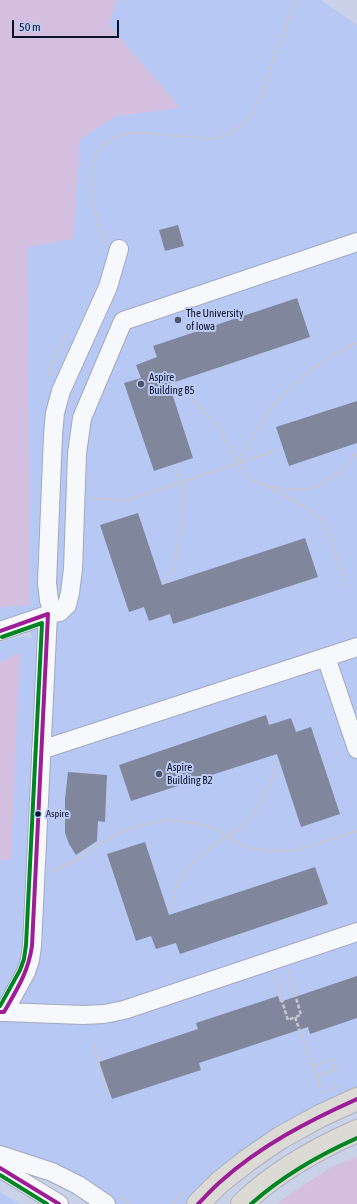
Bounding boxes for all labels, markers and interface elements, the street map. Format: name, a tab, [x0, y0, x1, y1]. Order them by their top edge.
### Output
scale bar	[14, 12, 121, 38]
text: 50 m	[19, 20, 41, 34]
place label: The University of Iowa	[186, 307, 244, 333]
marker: The University of Iowa	[173, 315, 183, 325]
place label: Aspire Building B5	[149, 371, 195, 397]
marker: Aspire Building B5	[136, 379, 146, 389]
place label: Aspire Building B2	[167, 761, 213, 787]
marker: Aspire Building B2	[154, 769, 164, 779]
place label: Aspire	[46, 808, 69, 820]
marker: Aspire	[33, 809, 43, 819]

